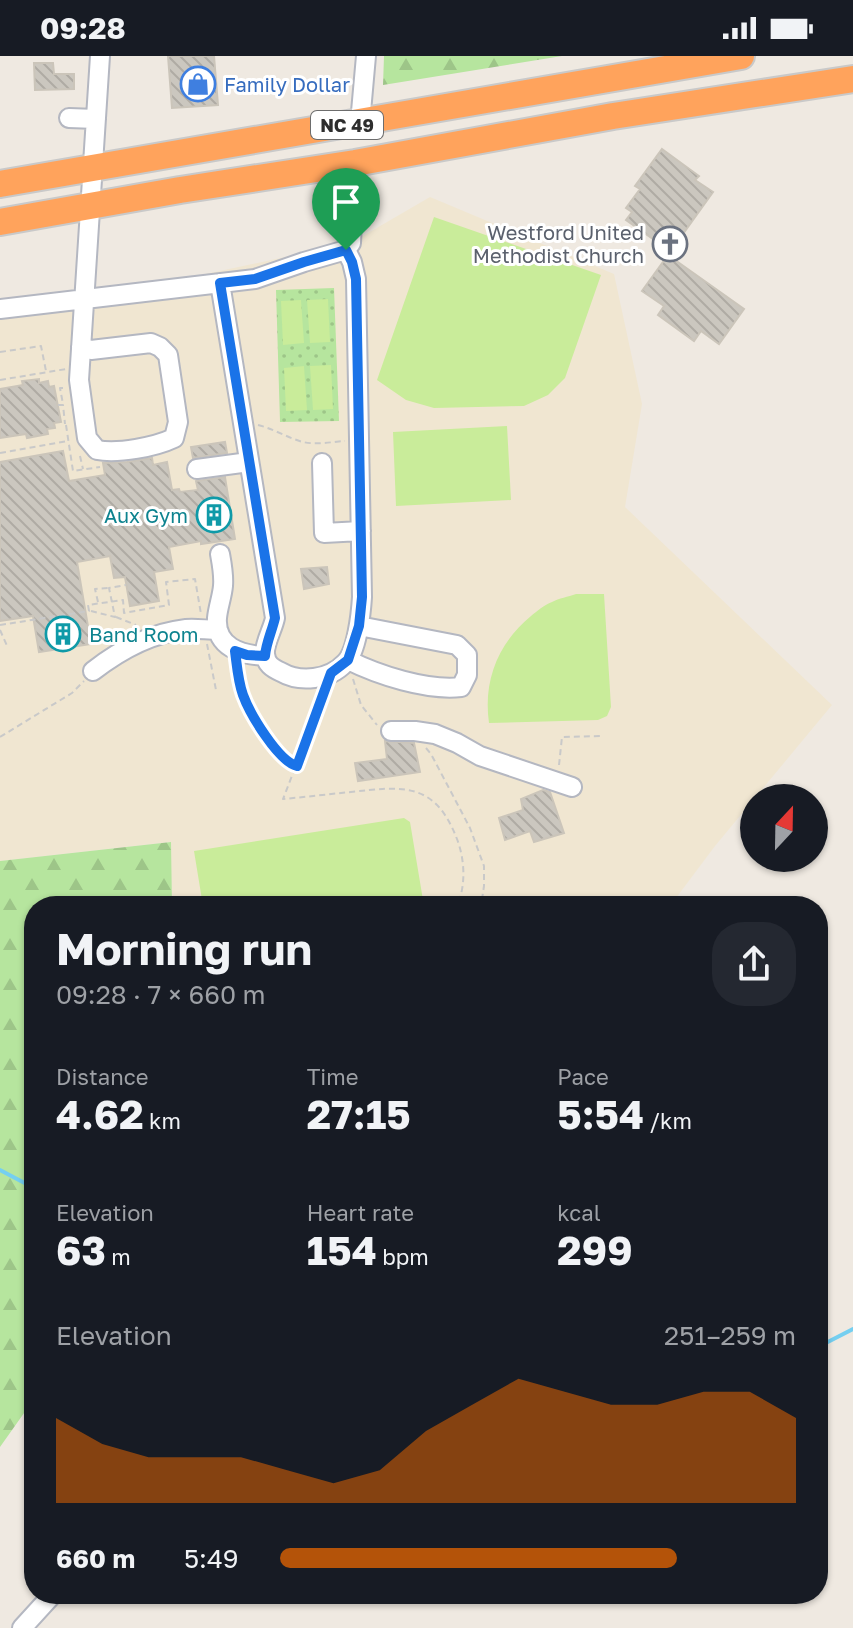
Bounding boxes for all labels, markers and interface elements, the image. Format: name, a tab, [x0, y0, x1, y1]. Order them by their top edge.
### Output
text: 09:28	[40, 10, 126, 46]
shop icon: Family Dollar	[179, 65, 217, 103]
place label: Family Dollar	[224, 72, 350, 96]
road number: NC 49	[311, 111, 383, 139]
pin	[312, 168, 380, 250]
icon: arrive	[324, 180, 368, 224]
place label: Westford United Methodist Church	[473, 220, 644, 267]
church icon: Westford United Methodist Church	[651, 225, 689, 263]
building icon: Aux Gym	[195, 496, 233, 534]
place label: Aux Gym	[104, 503, 188, 527]
building icon: Band Room	[44, 615, 82, 653]
place label: Band Room	[89, 622, 198, 646]
north arrow	[740, 784, 828, 872]
map controls	[740, 784, 828, 872]
text: Morning run	[56, 922, 312, 975]
button: share	[712, 922, 796, 1006]
text: 09:28 · 7 × 660 m	[56, 979, 266, 1010]
text: Distance	[56, 1063, 148, 1090]
text: Time	[307, 1063, 358, 1090]
text: Pace	[557, 1063, 609, 1090]
text: 4.62	[56, 1090, 144, 1138]
text: 27:15	[307, 1090, 411, 1138]
text: 5:54	[557, 1090, 644, 1138]
text: km	[144, 1107, 181, 1134]
text: /km	[644, 1107, 692, 1134]
text: Elevation	[56, 1199, 154, 1226]
text: Heart rate	[307, 1199, 414, 1226]
text: kcal	[557, 1199, 601, 1226]
text: 63	[56, 1226, 106, 1274]
text: 154	[307, 1226, 377, 1274]
text: 299	[557, 1226, 633, 1274]
text: m	[106, 1243, 131, 1270]
text: bpm	[377, 1243, 429, 1270]
text: Elevation	[56, 1320, 172, 1351]
text: 251–259 m	[664, 1320, 796, 1351]
text: 660 m	[56, 1543, 135, 1574]
text: 5:49	[184, 1543, 238, 1574]

